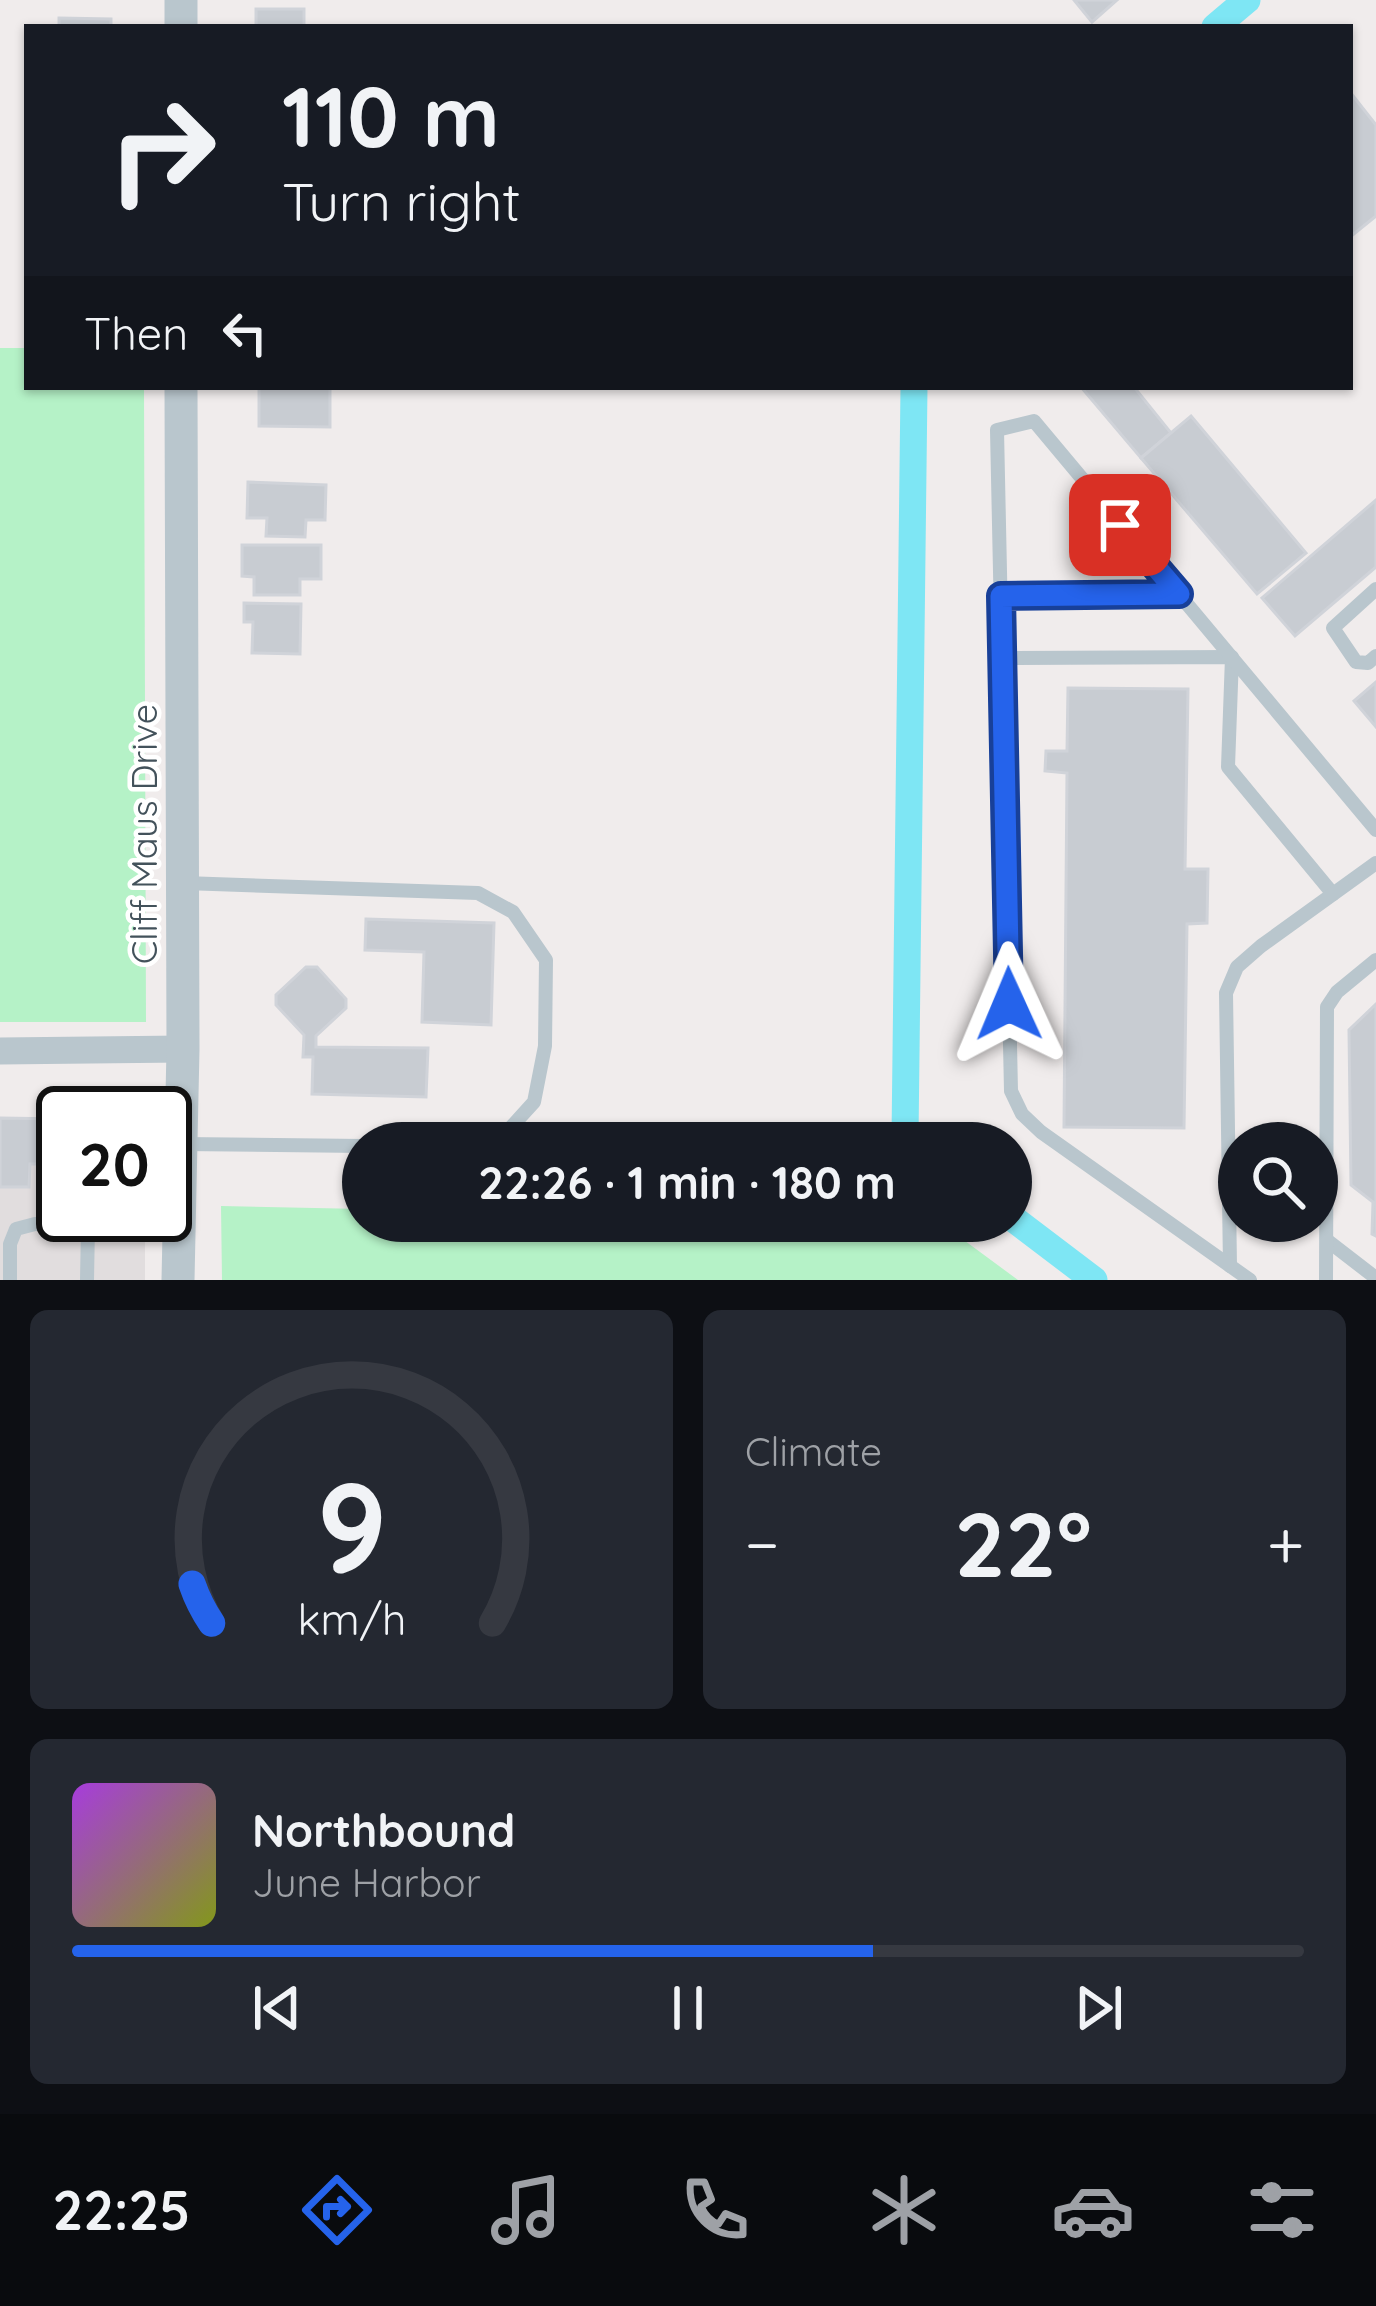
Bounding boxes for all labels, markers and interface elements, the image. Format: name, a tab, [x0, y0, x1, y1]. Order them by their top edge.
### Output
text: 110 m	[282, 63, 500, 168]
icon: right	[84, 72, 240, 228]
text: Turn right	[282, 167, 521, 235]
icon: left	[212, 300, 278, 366]
text: Then	[84, 305, 188, 361]
pin	[1069, 474, 1171, 576]
icon: arrive	[1087, 492, 1153, 558]
street label: Cliff Maus Drive	[121, 704, 166, 964]
position arrow	[946, 941, 1072, 1067]
speed limit sign: 20	[36, 1086, 192, 1242]
map controls	[1218, 1122, 1338, 1242]
button: search	[1218, 1122, 1338, 1242]
text: 22:26 · 1 min · 180 m	[478, 1154, 896, 1210]
text: Climate	[745, 1427, 882, 1476]
text: 9	[316, 1447, 387, 1603]
text: 22°	[954, 1487, 1092, 1600]
text: −	[745, 1502, 779, 1585]
text: +	[1267, 1502, 1304, 1585]
text: km/h	[297, 1591, 406, 1645]
text: Northbound	[252, 1802, 515, 1858]
text: June Harbor	[252, 1858, 481, 1907]
icon: previous	[244, 1975, 310, 2041]
icon: pause	[655, 1975, 721, 2041]
icon: next	[1066, 1975, 1132, 2041]
icon: directions	[295, 2168, 379, 2252]
icon: music	[484, 2168, 568, 2252]
icon: phone	[673, 2168, 757, 2252]
icon: climate	[862, 2168, 946, 2252]
icon: car	[1051, 2168, 1135, 2252]
icon: filters	[1240, 2168, 1324, 2252]
text: 22:25	[52, 2176, 190, 2244]

